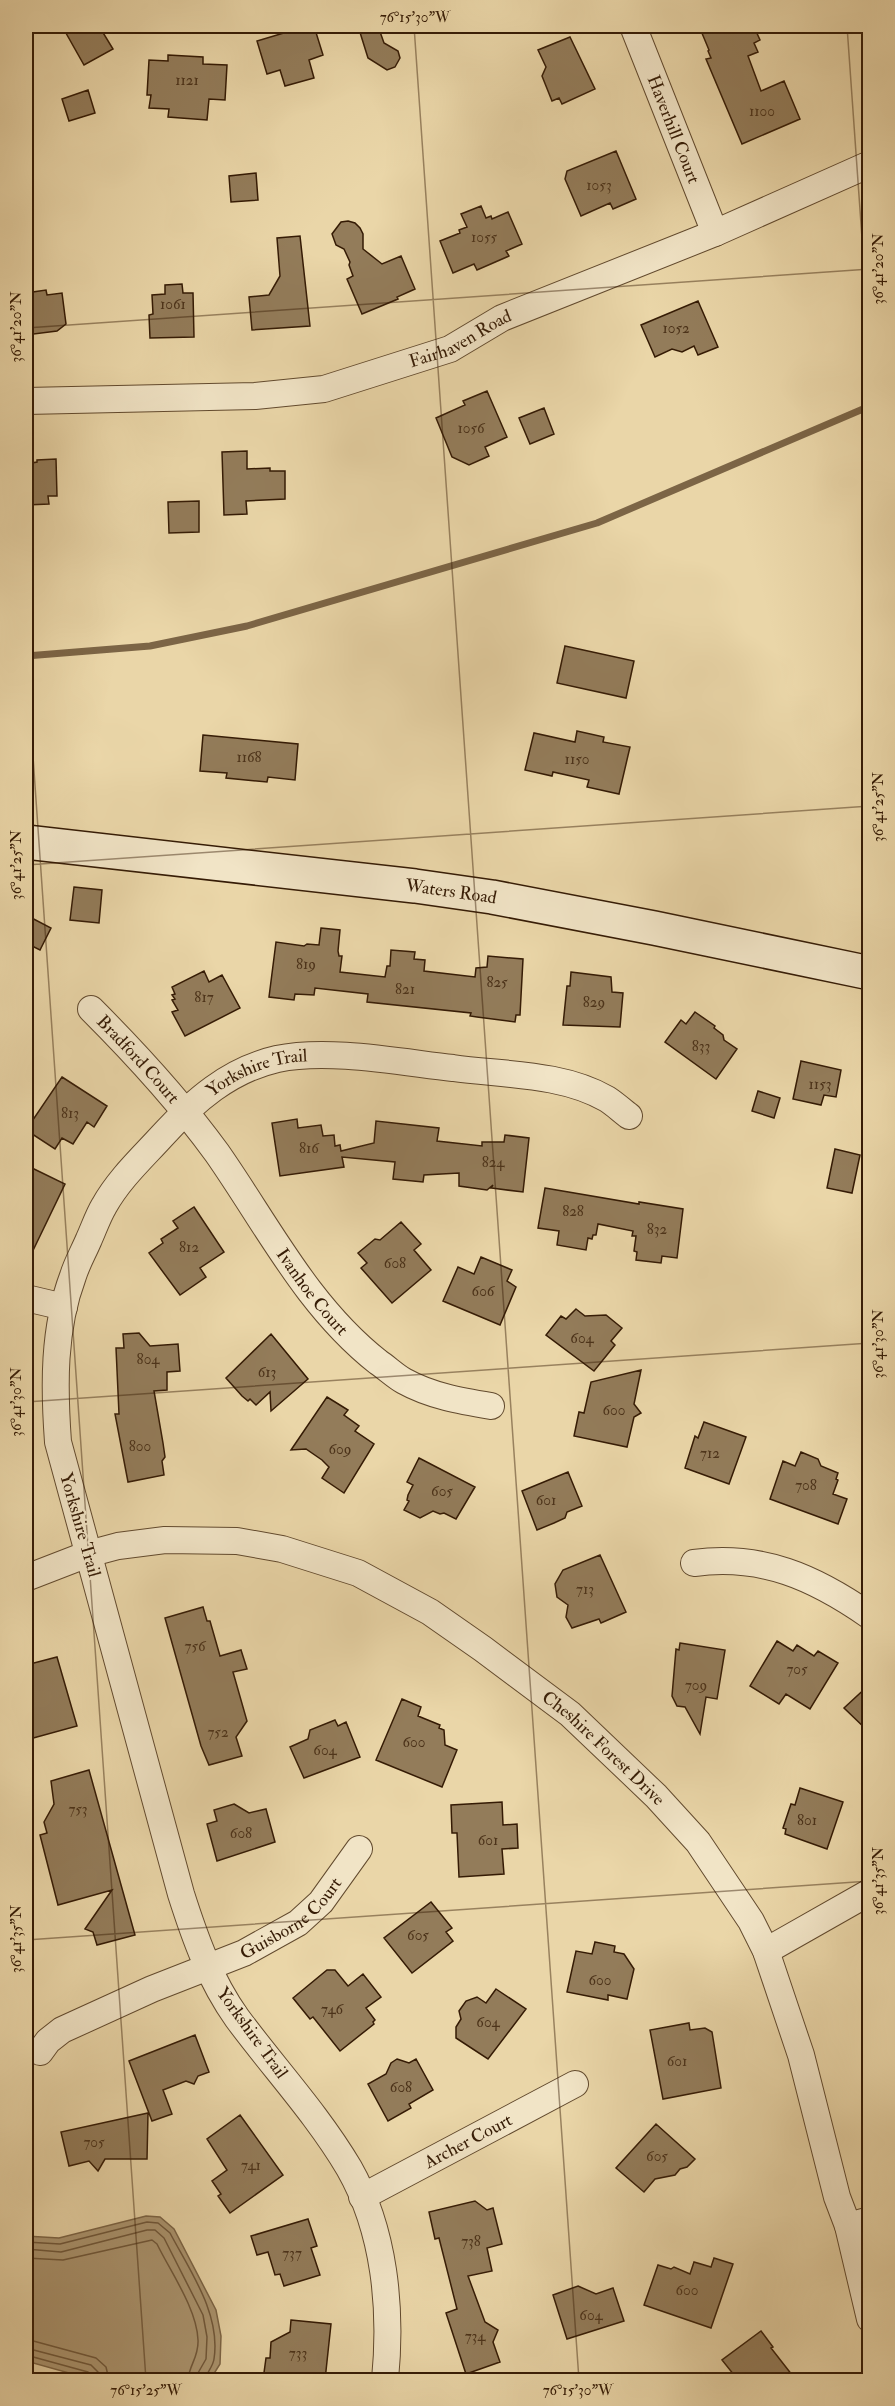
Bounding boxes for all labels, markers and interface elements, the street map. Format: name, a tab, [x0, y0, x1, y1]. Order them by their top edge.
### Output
text: 76°15'30"W	[380, 8, 451, 27]
house number: 1121	[175, 71, 199, 90]
street label: Haverhill Court	[642, 72, 706, 187]
house number: 1100	[749, 102, 775, 121]
house number: 1053	[586, 176, 612, 195]
house number: 1055	[471, 228, 497, 247]
text: 36°41'20"N	[869, 233, 888, 305]
text: 36°41'20"N	[7, 291, 26, 363]
house number: 1061	[160, 295, 186, 314]
street label: Fairhaven Road	[406, 304, 515, 373]
house number: 1052	[662, 319, 690, 338]
house number: 1056	[457, 419, 486, 438]
house number: 1168	[236, 748, 262, 767]
house number: 1150	[565, 750, 589, 769]
text: 36°41'25"N	[869, 771, 888, 842]
text: 36°41'25"N	[7, 829, 26, 900]
street label: Waters Road	[403, 873, 499, 909]
house number: 819	[296, 955, 316, 974]
house number: 825	[486, 973, 508, 992]
house number: 821	[395, 980, 415, 999]
house number: 817	[194, 988, 214, 1007]
house number: 829	[583, 993, 605, 1012]
street label: Bradford Court	[92, 1010, 185, 1108]
house number: 833	[692, 1037, 710, 1056]
street label: Yorkshire Trail	[201, 1044, 308, 1102]
house number: 1153	[808, 1075, 832, 1094]
house number: 813	[61, 1104, 79, 1123]
house number: 816	[299, 1139, 320, 1158]
house number: 824	[482, 1153, 505, 1172]
house number: 828	[562, 1202, 584, 1221]
house number: 832	[647, 1220, 668, 1239]
house number: 812	[179, 1238, 199, 1257]
street label: Ivanhoe Court	[271, 1244, 354, 1340]
house number: 608	[384, 1254, 406, 1273]
house number: 606	[472, 1282, 496, 1301]
text: 36°41'30"N	[869, 1309, 888, 1379]
house number: 604	[570, 1329, 595, 1348]
house number: 804	[137, 1350, 160, 1369]
house number: 613	[258, 1363, 276, 1382]
text: 36°41'30"N	[7, 1367, 26, 1437]
house number: 600	[603, 1401, 625, 1420]
house number: 800	[129, 1437, 151, 1456]
house number: 609	[329, 1440, 351, 1459]
house number: 712	[700, 1444, 720, 1463]
street label: Yorkshire Trail	[54, 1470, 106, 1580]
house number: 708	[795, 1476, 817, 1495]
house number: 605	[431, 1482, 453, 1501]
house number: 601	[536, 1491, 556, 1510]
house number: 713	[576, 1580, 594, 1599]
house number: 756	[185, 1637, 207, 1656]
house number: 705	[786, 1660, 808, 1679]
house number: 709	[685, 1676, 707, 1695]
street label: Cheshire Forest Drive	[537, 1686, 670, 1810]
house number: 752	[207, 1723, 229, 1742]
house number: 600	[403, 1733, 425, 1752]
house number: 604	[313, 1741, 338, 1760]
house number: 753	[68, 1800, 88, 1819]
house number: 801	[797, 1811, 817, 1830]
house number: 608	[230, 1824, 252, 1843]
house number: 601	[478, 1831, 498, 1850]
text: 36°41'35"N	[869, 1846, 888, 1915]
street label: Guisborne Court	[236, 1872, 347, 1965]
text: 36°41'35"N	[7, 1904, 26, 1973]
house number: 605	[407, 1926, 429, 1945]
house number: 600	[589, 1971, 611, 1990]
street label: Yorkshire Trail	[211, 1983, 293, 2084]
house number: 746	[321, 2000, 344, 2019]
house number: 604	[476, 2013, 501, 2032]
house number: 601	[667, 2052, 687, 2071]
house number: 608	[390, 2078, 412, 2097]
street label: Archer Court	[419, 2108, 516, 2174]
house number: 705	[83, 2133, 105, 2152]
house number: 605	[646, 2147, 668, 2166]
house number: 741	[241, 2156, 261, 2175]
house number: 738	[461, 2232, 481, 2251]
house number: 737	[282, 2244, 302, 2263]
house number: 600	[676, 2281, 698, 2300]
house number: 604	[579, 2306, 604, 2325]
house number: 734	[465, 2327, 486, 2346]
house number: 733	[289, 2344, 307, 2363]
text: 76°15'25"W	[110, 2381, 182, 2400]
text: 76°15'30"W	[543, 2381, 614, 2400]

